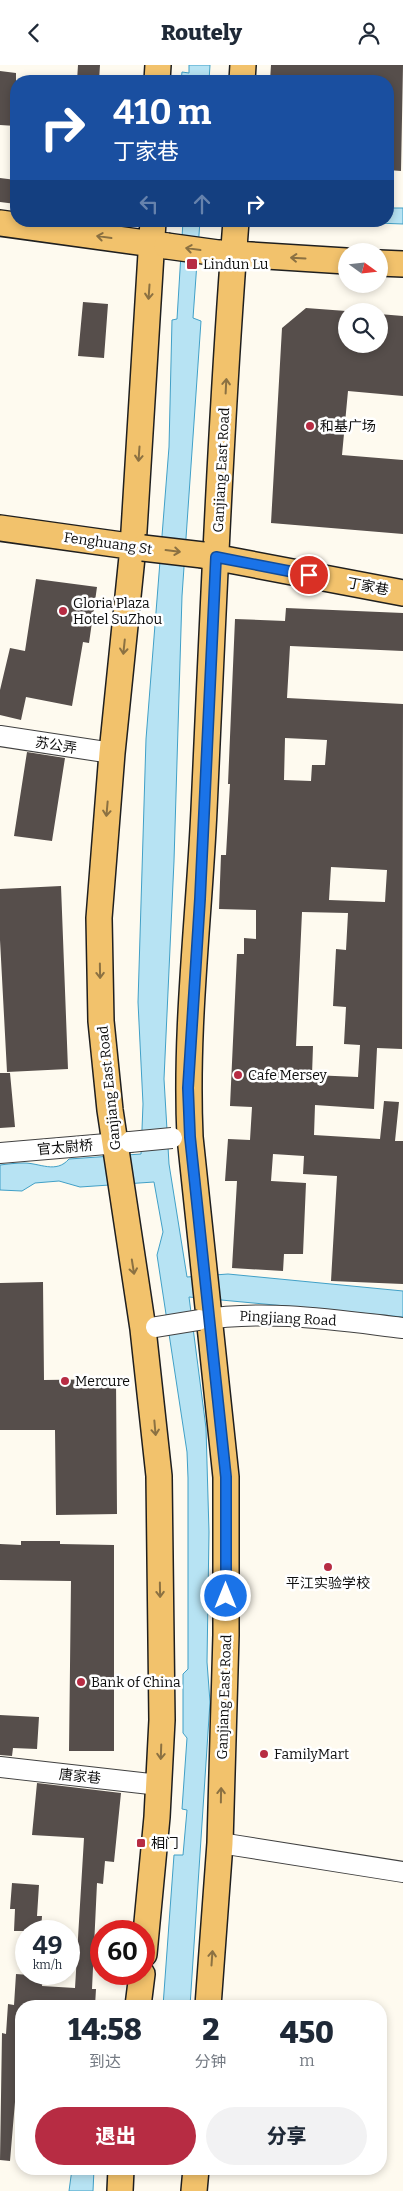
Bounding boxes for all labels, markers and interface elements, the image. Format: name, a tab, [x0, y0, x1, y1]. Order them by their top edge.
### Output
icon: back	[20, 19, 48, 47]
text: Routely	[161, 19, 242, 46]
icon: person	[355, 19, 383, 47]
text: 410 m	[113, 91, 211, 133]
icon: right	[30, 95, 95, 160]
text: 丁家巷	[113, 138, 179, 165]
icon: left	[135, 190, 163, 218]
icon: ahead	[188, 190, 216, 218]
icon: right	[241, 190, 269, 218]
one-way arrow	[96, 232, 112, 242]
north arrow	[338, 243, 388, 293]
map controls	[338, 243, 388, 353]
one-way arrow	[185, 244, 201, 254]
one-way arrow	[290, 253, 306, 262]
place label: Lindun Lu	[203, 256, 269, 273]
marker: Lindun Lu	[185, 257, 199, 271]
one-way arrow	[145, 284, 154, 300]
button: search	[338, 303, 388, 353]
one-way arrow	[221, 378, 230, 394]
street label: Ganjiang East Road	[210, 407, 233, 533]
place label: 和基广场	[320, 418, 376, 435]
marker: 和基广场	[304, 420, 316, 432]
one-way arrow	[134, 446, 143, 462]
street label: Fenghuang St	[63, 529, 153, 558]
one-way arrow	[165, 546, 181, 556]
pin	[288, 554, 330, 596]
icon: arrive	[295, 561, 323, 589]
street label: 丁家巷	[346, 574, 390, 599]
place label: Gloria Plaza Hotel SuZhou	[73, 595, 163, 628]
marker: Gloria Plaza Hotel SuZhou	[57, 605, 69, 617]
one-way arrow	[119, 639, 129, 655]
street label: 苏公弄	[34, 734, 78, 757]
one-way arrow	[102, 801, 112, 817]
one-way arrow	[95, 962, 105, 979]
street label: Ganjiang East Road	[95, 1025, 124, 1151]
place label: Cafe Mersey	[248, 1067, 328, 1084]
marker: Cafe Mersey	[232, 1069, 244, 1081]
street label: 官太尉桥	[36, 1137, 94, 1158]
one-way arrow	[128, 1258, 138, 1274]
street label: Pingjiang Road	[239, 1307, 337, 1330]
place label: Mercure	[75, 1373, 130, 1390]
marker: Mercure	[59, 1375, 71, 1387]
one-way arrow	[150, 1419, 159, 1435]
marker: 平江实验学校	[322, 1561, 334, 1573]
position arrow	[199, 1569, 251, 1621]
place label: 平江实验学校	[286, 1575, 370, 1592]
one-way arrow	[155, 1582, 165, 1598]
street label: Ganjiang East Road	[214, 1634, 235, 1760]
place label: Bank of China	[91, 1674, 181, 1691]
marker: Bank of China	[75, 1676, 87, 1688]
one-way arrow	[156, 1744, 166, 1760]
place label: FamilyMart	[274, 1746, 349, 1763]
marker: FamilyMart	[258, 1748, 270, 1760]
street label: 唐家巷	[58, 1766, 102, 1787]
one-way arrow	[217, 1788, 226, 1804]
place label: 相门	[151, 1835, 179, 1852]
marker: 相门	[135, 1837, 147, 1849]
speed limit sign: 60	[90, 1920, 155, 1985]
text: 49	[32, 1931, 63, 1961]
one-way arrow	[207, 1950, 216, 1966]
text: km/h	[33, 1958, 62, 1972]
text: 14:58	[68, 2012, 142, 2048]
text: 2	[202, 2012, 219, 2048]
text: 450	[280, 2015, 334, 2051]
text: m	[299, 2051, 315, 2070]
text: 到达	[89, 2052, 121, 2071]
text: 分钟	[195, 2052, 227, 2071]
button: 退出	[35, 2107, 196, 2165]
button: 分享	[206, 2107, 367, 2165]

